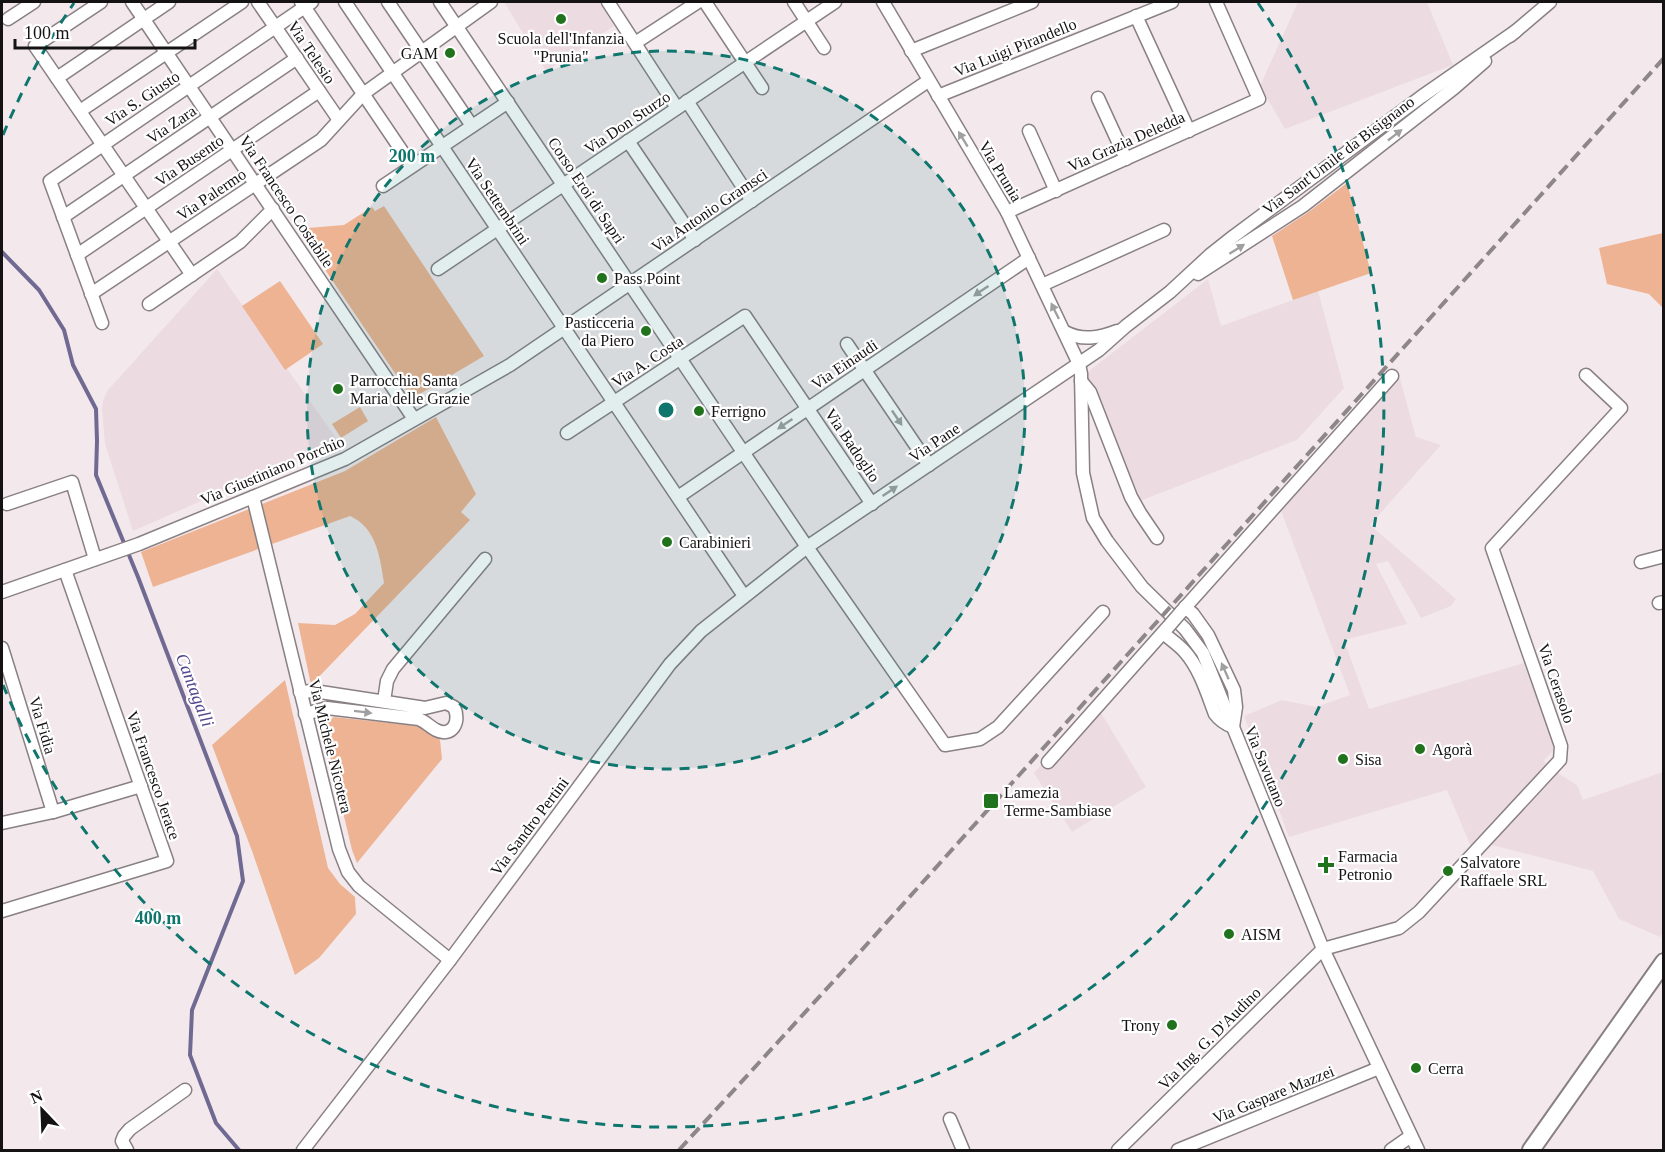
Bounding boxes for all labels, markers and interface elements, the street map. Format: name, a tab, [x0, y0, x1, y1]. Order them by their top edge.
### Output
scale bar	[15, 12, 195, 50]
marker: Scuola dell'Infanzia "Prunia"	[554, 12, 568, 26]
street label: Via Luigi Pirandello	[951, 15, 1079, 81]
street label: Via Telesio	[284, 18, 339, 87]
text: 100 m	[24, 23, 70, 43]
place label: Scuola dell'Infanzia "Prunia"	[498, 30, 624, 65]
place label: GAM	[401, 45, 438, 62]
marker: GAM	[443, 46, 457, 60]
street label: Via S. Giusto	[102, 67, 183, 129]
street label: Via Don Sturzo	[581, 88, 673, 157]
street label: Via Sant'Umile da Bisignano	[1259, 93, 1418, 219]
street label: Via Zara	[144, 102, 199, 147]
street label: Via Grazia Deledda	[1065, 108, 1187, 175]
one-way arrow	[1387, 128, 1403, 141]
street label: Via Busento	[152, 131, 227, 189]
one-way arrow	[958, 131, 969, 147]
street label: Via Francesco Costabile	[236, 132, 337, 270]
street label: Corso Eroi di Sapri	[544, 134, 629, 247]
street label: Via Prunia	[976, 138, 1025, 205]
text: 200 m	[389, 146, 435, 166]
street label: Via Settembrini	[462, 155, 533, 248]
street label: Via Palermo	[174, 165, 249, 224]
street label: Via Antonio Gramsci	[648, 165, 771, 255]
one-way arrow	[1229, 244, 1245, 255]
place label: Pass Point	[614, 270, 681, 287]
marker: Pass Point	[595, 271, 609, 285]
one-way arrow	[973, 285, 989, 297]
one-way arrow	[1050, 303, 1059, 320]
place label: Pasticceria da Piero	[565, 314, 634, 349]
marker: Pasticceria da Piero	[639, 324, 653, 338]
street label: Via A. Costa	[609, 332, 686, 391]
street label: Via Einaudi	[808, 336, 881, 393]
place label: Parrocchia Santa Maria delle Grazie	[350, 372, 470, 407]
marker: Parrocchia Santa Maria delle Grazie	[331, 382, 345, 396]
centre of rings	[656, 400, 676, 420]
place label: Ferrigno	[711, 403, 766, 421]
marker: Ferrigno	[692, 404, 706, 418]
street label: Via Badoglio	[821, 405, 883, 486]
one-way arrow	[891, 409, 902, 426]
one-way arrow	[777, 418, 793, 430]
street label: Via Pane	[906, 419, 963, 465]
street label: Via Giustiniano Porchio	[198, 432, 347, 508]
one-way arrow	[882, 485, 898, 497]
place label: Carabinieri	[679, 534, 752, 551]
marker: Carabinieri	[660, 535, 674, 549]
street label: Via Cerasolo	[1535, 641, 1578, 725]
water label: Cantagalli	[172, 650, 218, 730]
one-way arrow	[1220, 661, 1230, 679]
street label: Via Michele Nicotera	[306, 677, 355, 815]
street label: Via Fidia	[26, 694, 59, 756]
one-way arrow	[353, 707, 372, 717]
street label: Via Francesco Jerace	[124, 709, 184, 842]
street label: Via Savutano	[1242, 723, 1289, 809]
place label: Agorà	[1432, 741, 1472, 759]
marker: Agorà	[1413, 742, 1427, 756]
place label: Sisa	[1355, 751, 1382, 768]
marker: Sisa	[1336, 752, 1350, 766]
street label: Via Sandro Pertini	[487, 774, 572, 879]
place label: Lamezia Terme-Sambiase	[1004, 784, 1111, 819]
marker: Lamezia Terme-Sambiase	[982, 792, 1000, 810]
place label: Farmacia Petronio	[1338, 848, 1398, 883]
place label: Salvatore Raffaele SRL	[1460, 854, 1547, 889]
marker: Farmacia Petronio	[1319, 858, 1333, 872]
marker: Salvatore Raffaele SRL	[1441, 864, 1455, 878]
text: 400 m	[135, 908, 181, 928]
place label: AISM	[1241, 926, 1281, 943]
marker: AISM	[1222, 927, 1236, 941]
street label: Via Ing. G. D'Audino	[1155, 984, 1265, 1094]
place label: Trony	[1121, 1017, 1160, 1035]
marker: Trony	[1165, 1018, 1179, 1032]
place label: Cerra	[1428, 1060, 1464, 1077]
marker: Cerra	[1409, 1061, 1423, 1075]
street label: Via Gaspare Mazzei	[1210, 1062, 1337, 1128]
north arrow	[12, 1080, 72, 1140]
text: N	[28, 1086, 45, 1107]

